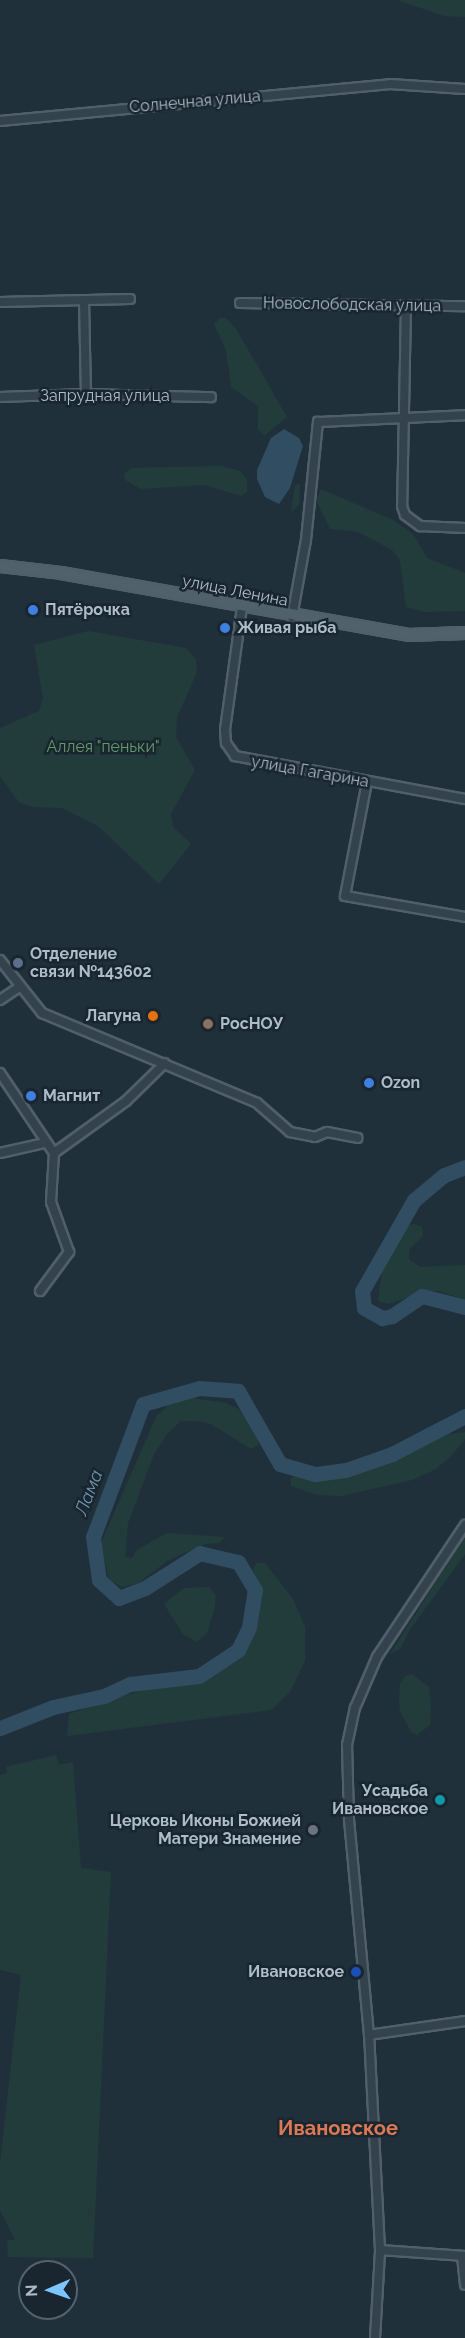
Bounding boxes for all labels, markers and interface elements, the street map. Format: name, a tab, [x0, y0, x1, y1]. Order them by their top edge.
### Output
street label: Солнечная улица	[128, 87, 262, 117]
street label: Новослободская улица	[263, 294, 441, 316]
street label: Запрудная улица	[40, 386, 170, 406]
street label: улица Ленина	[181, 571, 289, 611]
place label: Пятёрочка	[45, 600, 130, 620]
marker: Пятёрочка	[26, 603, 40, 617]
place label: Живая рыба	[237, 618, 336, 638]
marker: Живая рыба	[218, 621, 232, 635]
park label: Аллея "пеньки"	[46, 737, 160, 757]
street label: улица Гагарина	[250, 752, 370, 792]
place label: Отделение связи №143602	[30, 944, 152, 982]
marker: Отделение связи №143602	[11, 956, 25, 970]
place label: Лагуна	[86, 1006, 141, 1026]
marker: Лагуна	[146, 1009, 160, 1023]
place label: РосНОУ	[220, 1014, 283, 1034]
marker: РосНОУ	[201, 1017, 215, 1031]
place label: Ozon	[381, 1073, 420, 1093]
marker: Ozon	[362, 1076, 376, 1090]
place label: Магнит	[43, 1086, 100, 1106]
marker: Магнит	[24, 1089, 38, 1103]
water label: Лама	[70, 1467, 108, 1519]
place label: Усадьба Ивановское	[332, 1781, 428, 1819]
marker: Усадьба Ивановское	[433, 1793, 447, 1807]
place label: Церковь Иконы Божией Матери Знамение	[110, 1811, 301, 1849]
marker: Церковь Иконы Божией Матери Знамение	[306, 1823, 320, 1837]
place label: Ивановское	[248, 1962, 344, 1982]
marker: Ивановское	[349, 1965, 363, 1979]
district label: Ивановское	[278, 2116, 398, 2140]
north arrow	[18, 2260, 78, 2320]
text: N	[22, 2284, 41, 2297]

